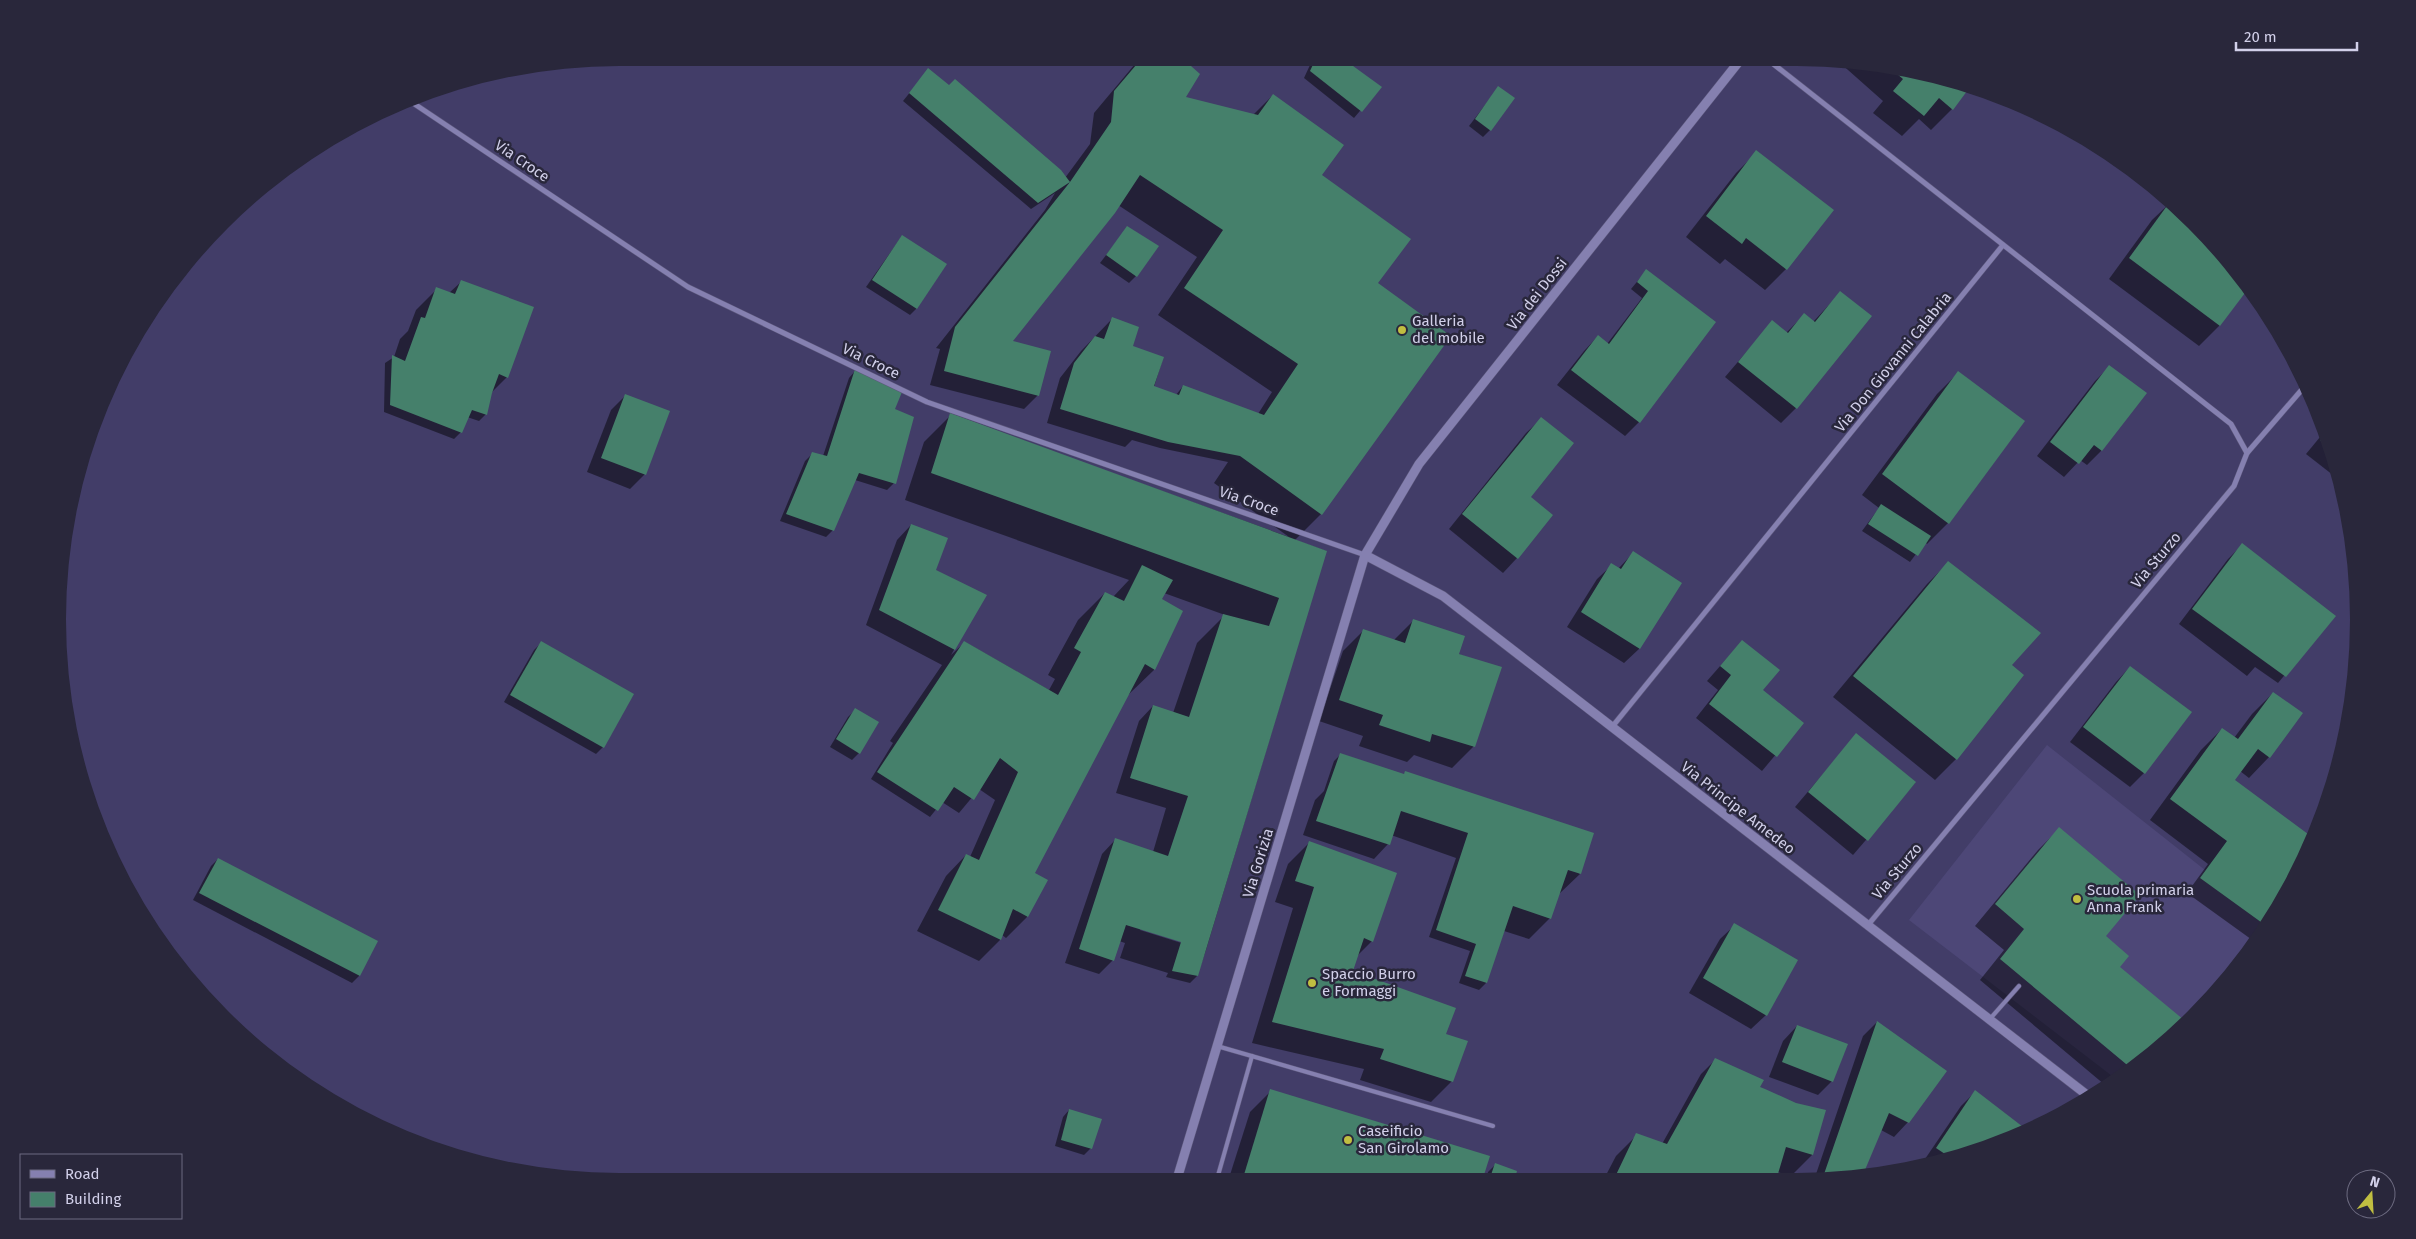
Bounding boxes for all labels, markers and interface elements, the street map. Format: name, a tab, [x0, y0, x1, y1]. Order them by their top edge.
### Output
scale bar	[2236, 20, 2357, 52]
text: 20 m	[2244, 28, 2277, 46]
street label: Via Croce	[491, 136, 553, 186]
street label: Via dei Dossi	[1503, 254, 1571, 334]
street label: Via Don Giovanni Calabria	[1831, 288, 1955, 436]
place label: Galleria del mobile	[1412, 312, 1485, 347]
marker: Galleria del mobile	[1396, 324, 1408, 336]
street label: Via Croce	[839, 339, 903, 383]
street label: Via Croce	[1217, 482, 1281, 520]
street label: Via Sturzo	[2127, 528, 2185, 592]
street label: Via Principe Amedeo	[1677, 758, 1799, 858]
street label: Via Gorizia	[1239, 826, 1277, 900]
street label: Via Sturzo	[1868, 839, 1926, 903]
place label: Scuola primaria Anna Frank	[2087, 881, 2194, 916]
marker: Scuola primaria Anna Frank	[2071, 893, 2083, 905]
place label: Spaccio Burro e Formaggi	[1322, 965, 1416, 1000]
marker: Spaccio Burro e Formaggi	[1306, 977, 1318, 989]
place label: Caseificio San Girolamo	[1358, 1122, 1449, 1157]
marker: Caseificio San Girolamo	[1342, 1134, 1354, 1146]
legend	[20, 1154, 182, 1219]
text: Road	[65, 1165, 100, 1183]
north arrow	[2346, 1169, 2396, 1219]
text: N	[2368, 1173, 2382, 1192]
text: Building	[65, 1190, 121, 1208]

